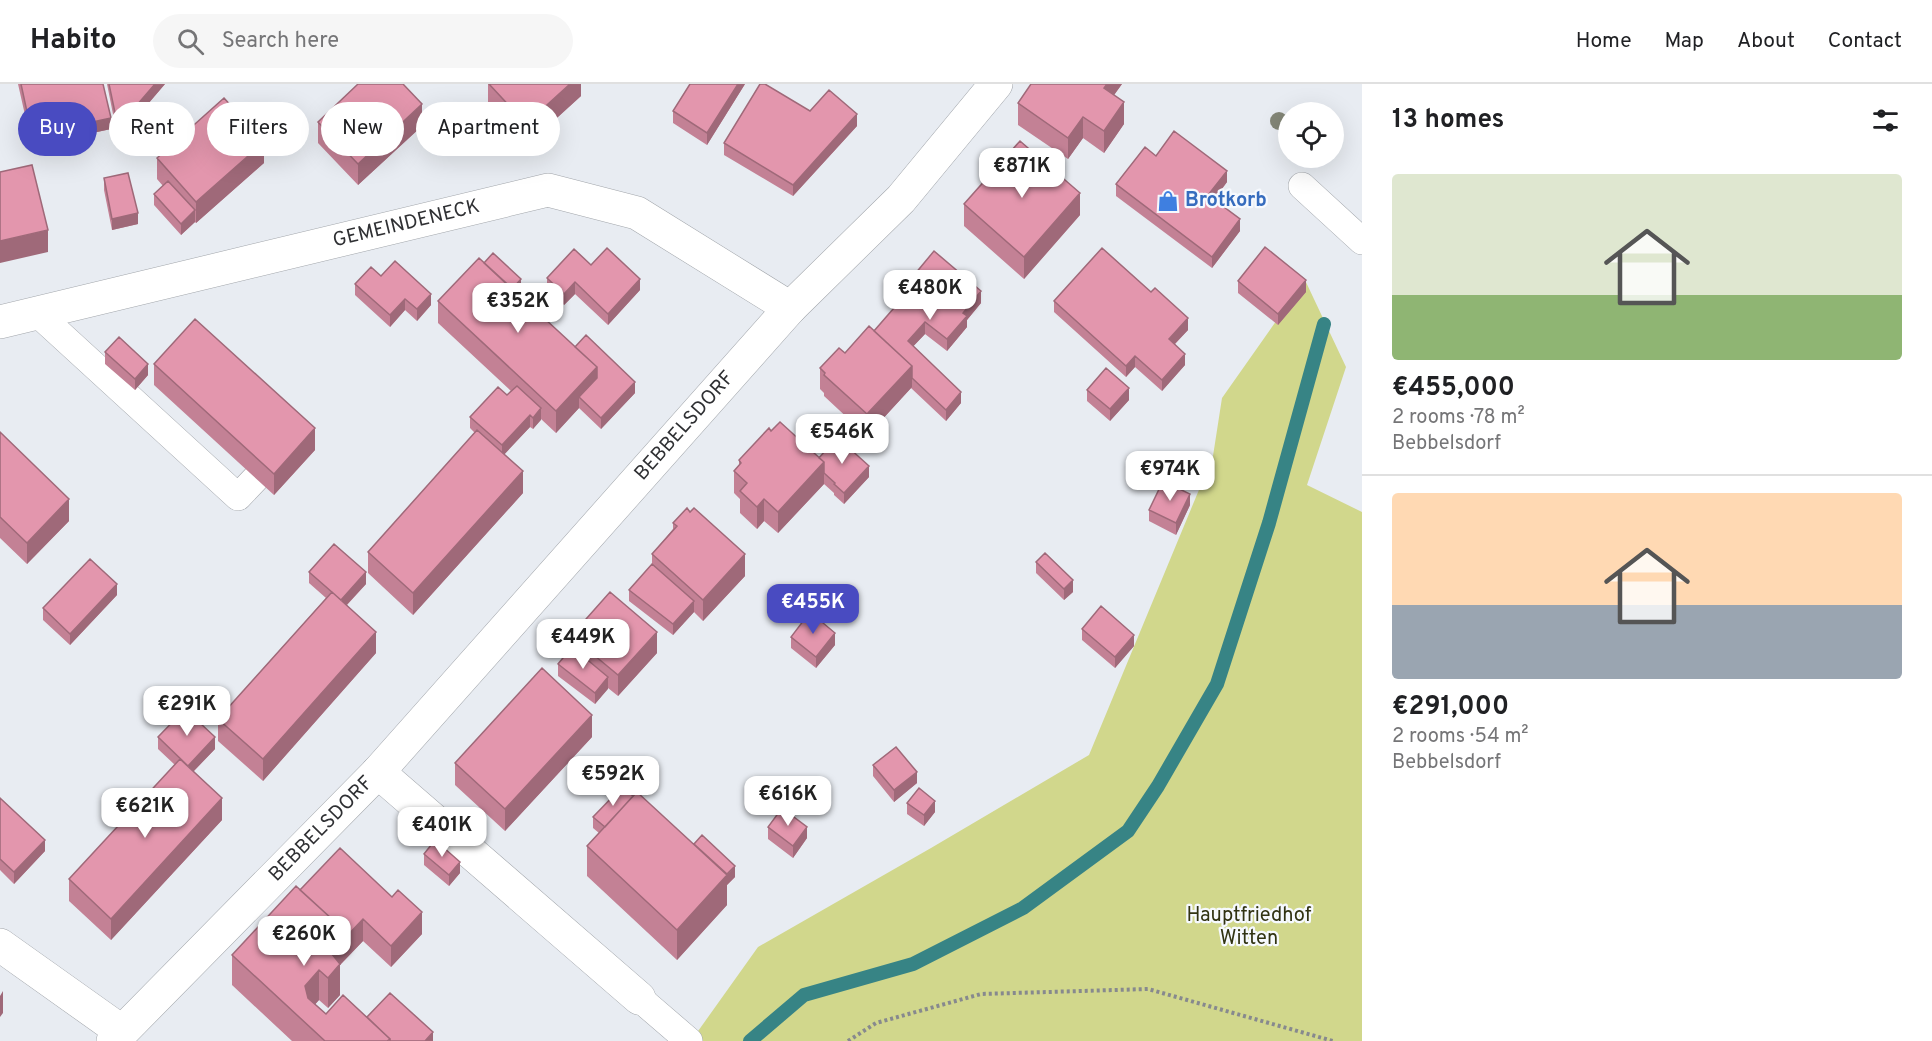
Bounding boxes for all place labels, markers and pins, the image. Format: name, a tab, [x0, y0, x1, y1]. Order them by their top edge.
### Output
pin: €871K	[980, 148, 1064, 199]
place label: Brotkorb	[1185, 188, 1267, 214]
shop icon: Brotkorb	[1156, 189, 1180, 213]
pin: €480K	[888, 270, 972, 321]
pin: €352K	[476, 283, 560, 334]
pin: €546K	[800, 414, 884, 465]
pin: €974K	[1128, 451, 1212, 502]
pin: €455K	[771, 584, 855, 635]
pin: €449K	[541, 619, 625, 670]
pin: €291K	[145, 686, 229, 737]
pin: €592K	[571, 756, 655, 807]
pin: €616K	[746, 776, 830, 827]
pin: €621K	[103, 788, 187, 839]
pin: €401K	[400, 807, 484, 858]
pin: €260K	[262, 916, 346, 967]

